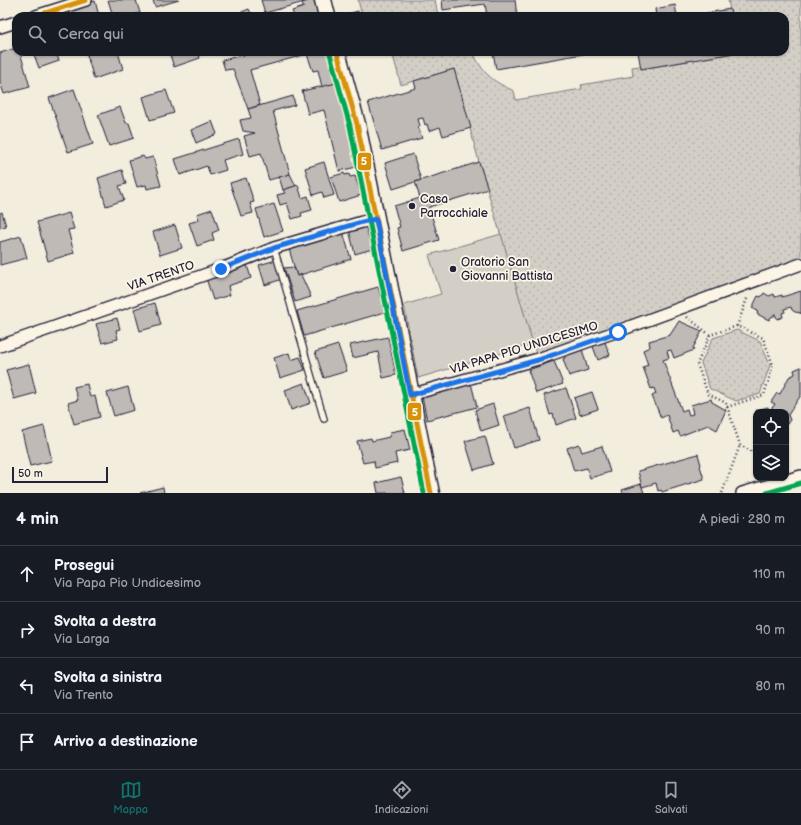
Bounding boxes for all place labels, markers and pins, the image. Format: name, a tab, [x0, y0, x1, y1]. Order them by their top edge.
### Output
place label: Casa Parrocchiale	[420, 192, 488, 221]
marker: Casa Parrocchiale	[407, 201, 417, 211]
place label: Oratorio San Giovanni Battista	[461, 255, 553, 284]
marker: Oratorio San Giovanni Battista	[448, 264, 458, 274]

